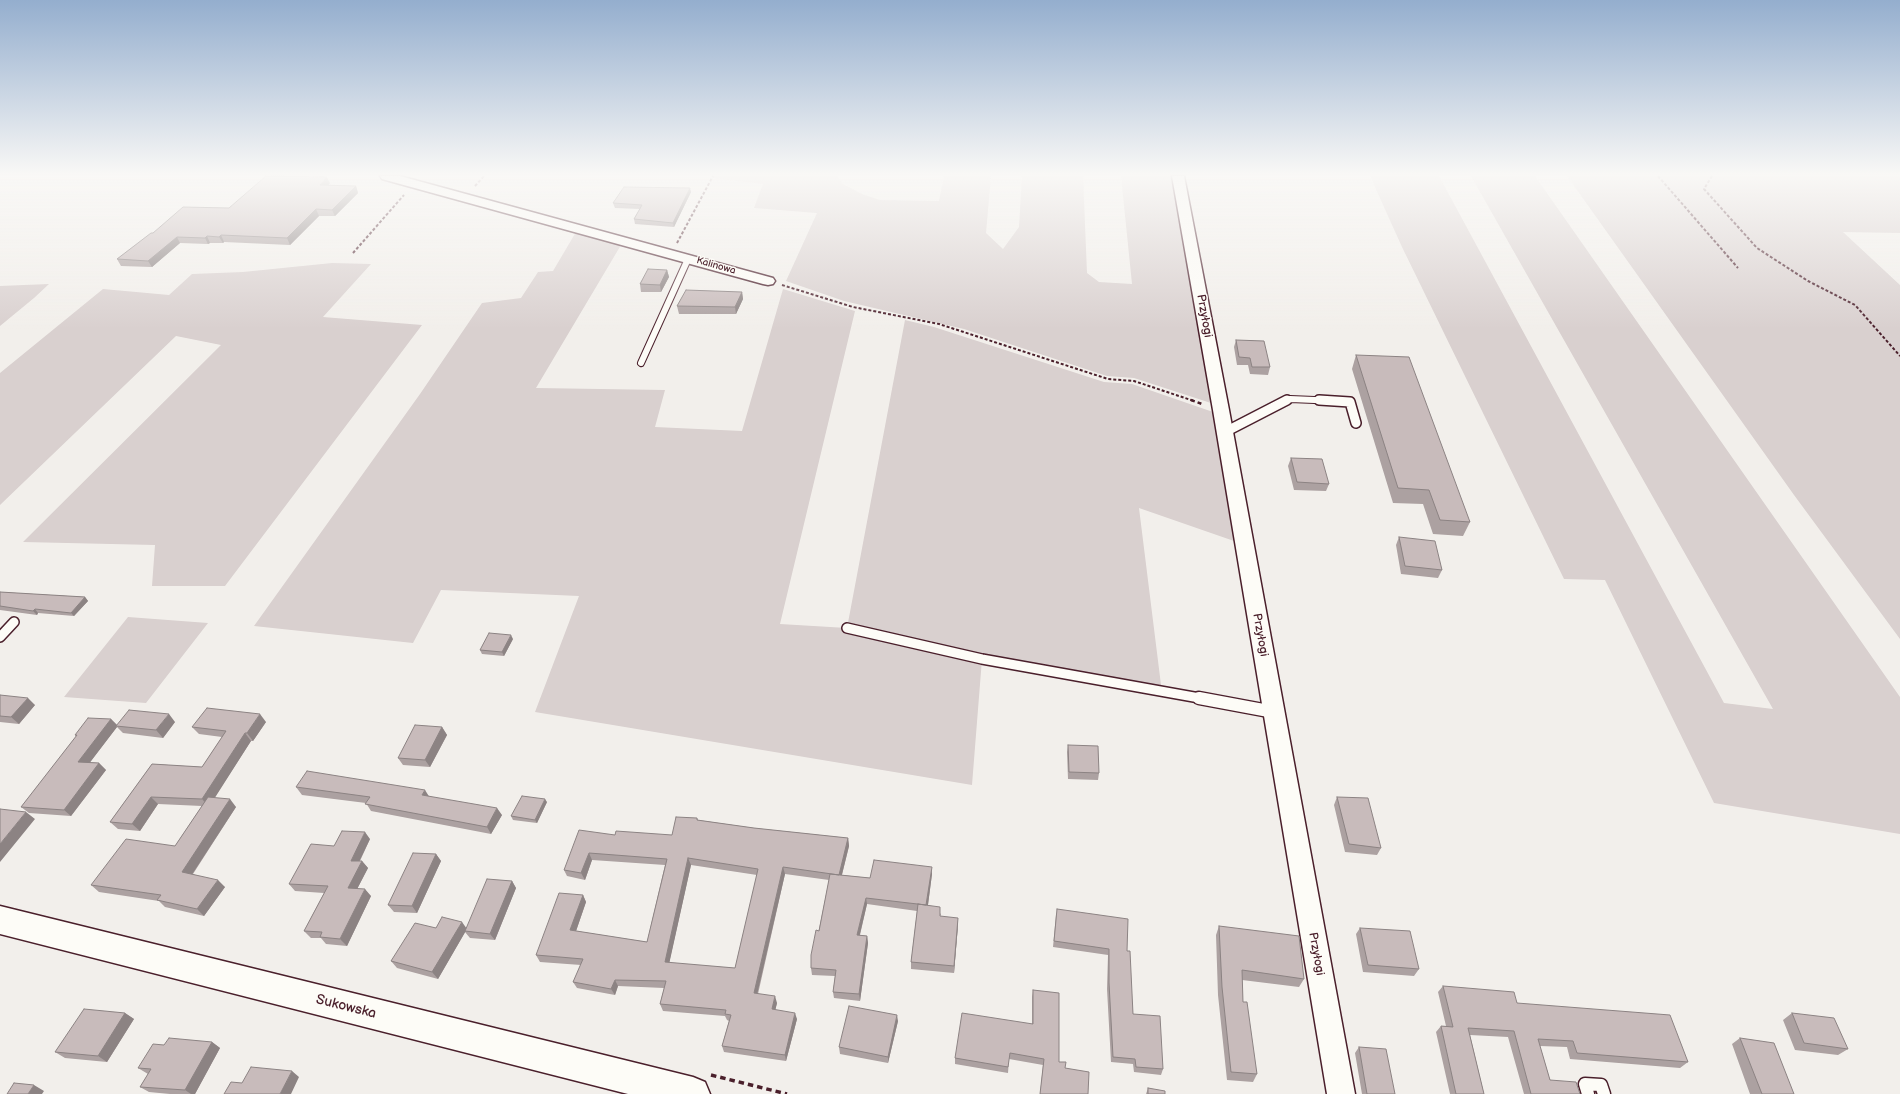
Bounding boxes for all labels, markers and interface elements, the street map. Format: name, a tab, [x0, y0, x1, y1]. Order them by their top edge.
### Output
street label: Kalinowa	[695, 255, 737, 277]
street label: Przyłogi	[1193, 293, 1215, 339]
street label: Przyłogi	[1249, 612, 1271, 658]
street label: Przyłogi	[1305, 931, 1327, 977]
street label: Sukowska	[314, 991, 378, 1023]

